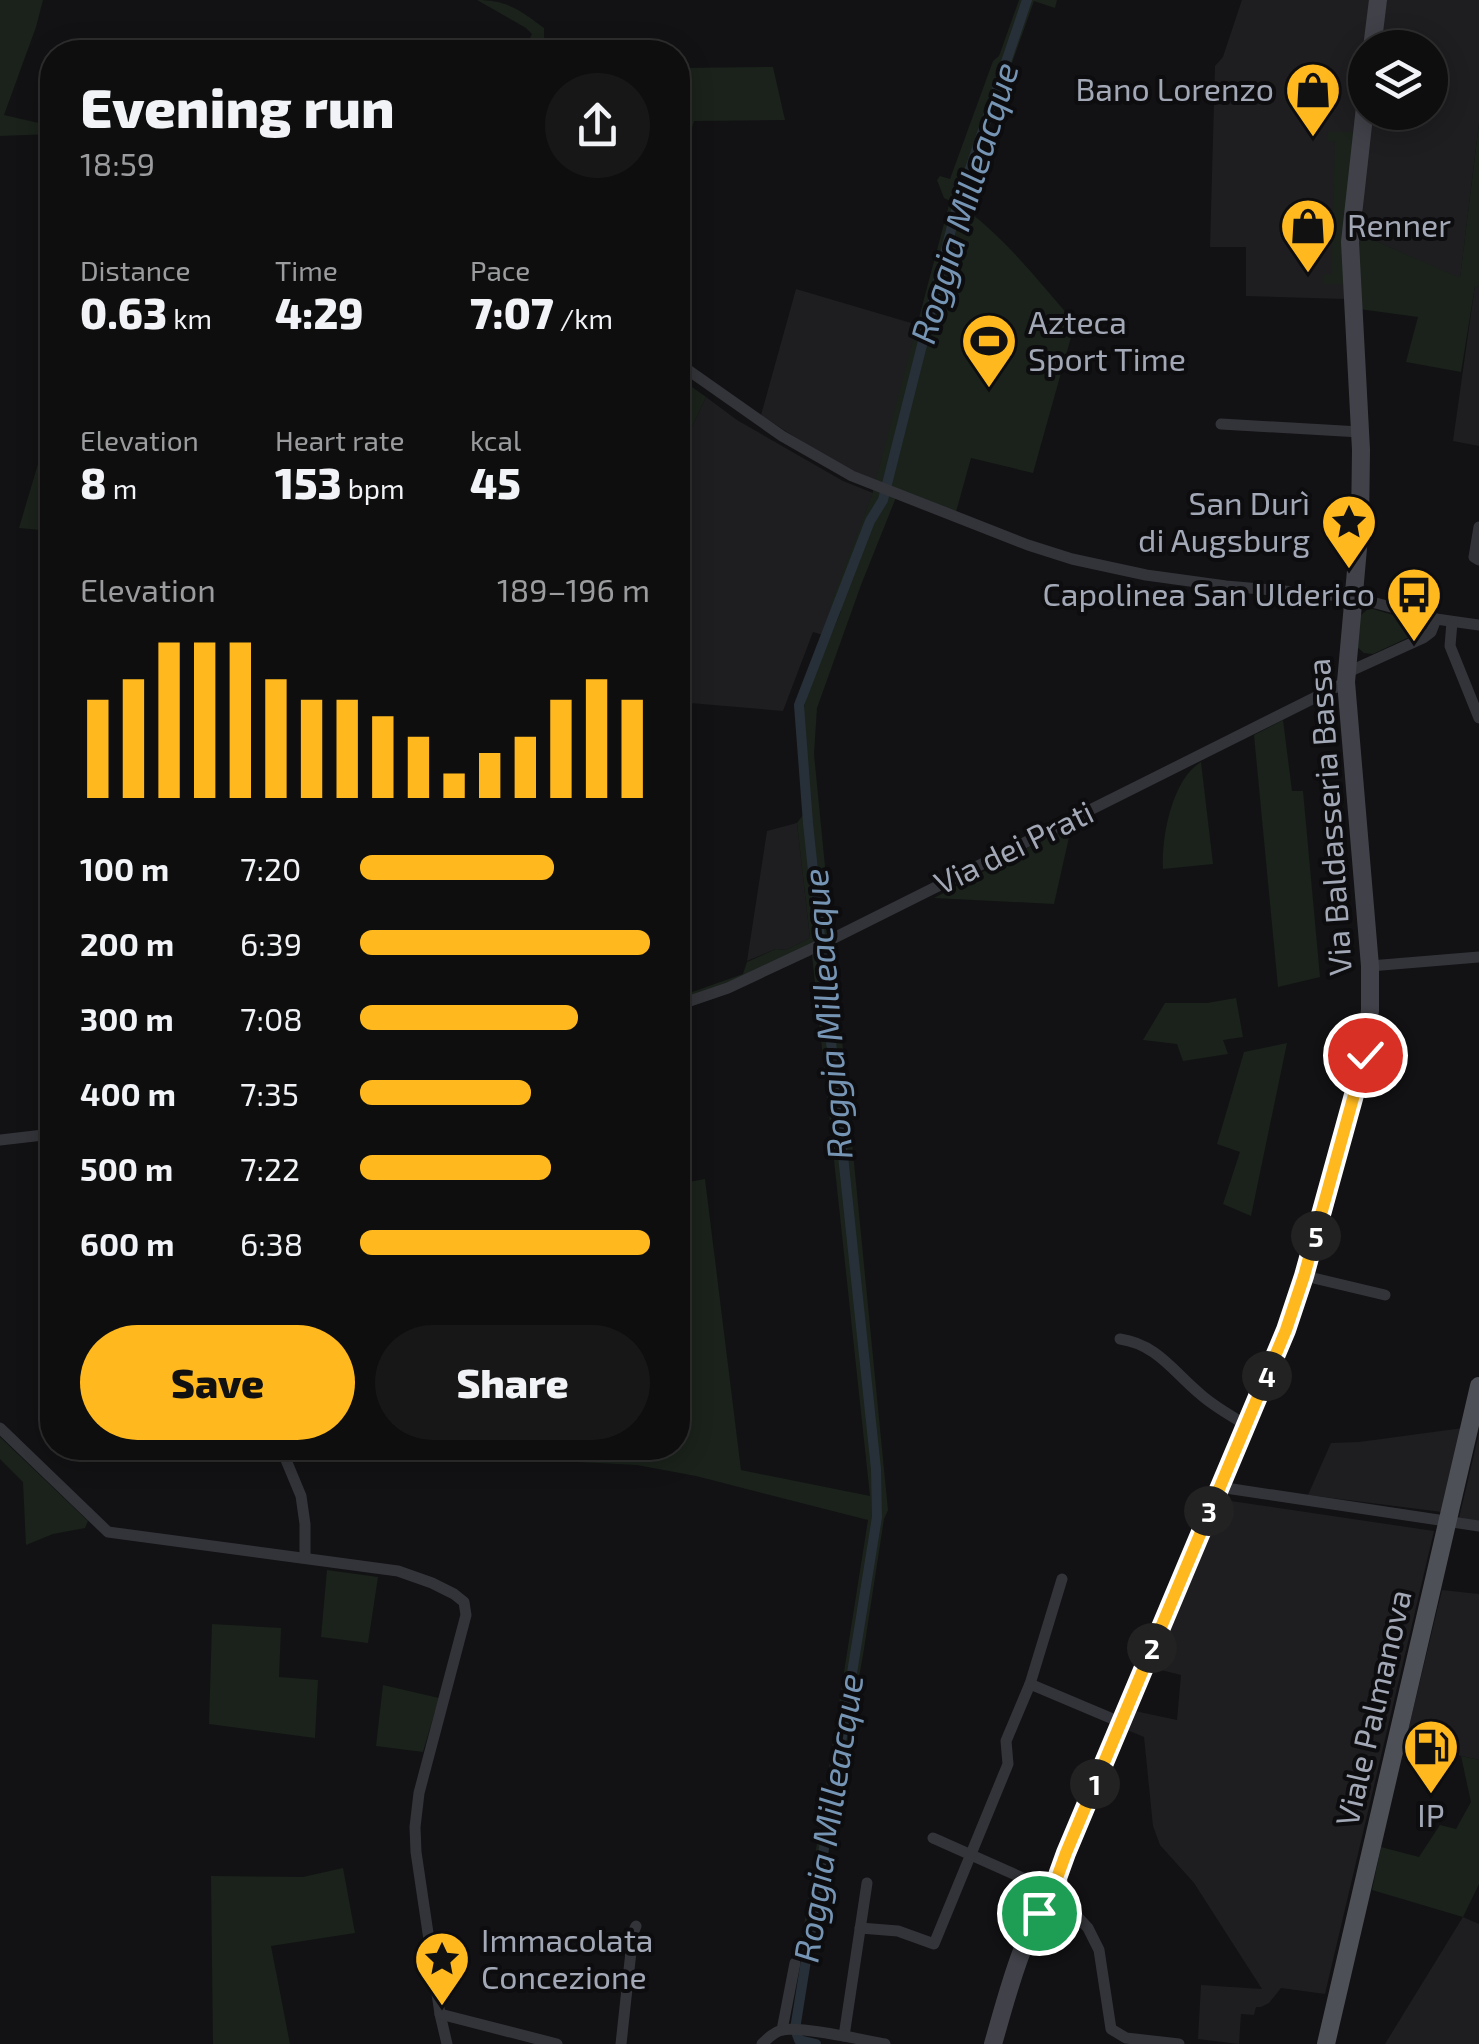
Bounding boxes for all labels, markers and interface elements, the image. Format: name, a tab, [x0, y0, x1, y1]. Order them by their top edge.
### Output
map controls	[1348, 30, 1448, 130]
button: layers	[1348, 30, 1448, 130]
water label: Roggia Milleacque	[900, 57, 1026, 348]
shop icon: Bano Lorenzo	[1283, 60, 1343, 139]
place label: Bano Lorenzo	[1075, 69, 1274, 107]
text: Evening run	[80, 73, 395, 139]
button: share	[545, 73, 650, 178]
text: 18:59	[80, 144, 155, 182]
shop icon: Renner	[1278, 196, 1338, 275]
place label: Renner	[1347, 205, 1451, 243]
text: Distance	[80, 253, 191, 287]
text: Time	[275, 253, 338, 287]
text: Pace	[470, 253, 530, 287]
text: 0.63	[80, 287, 167, 337]
text: 4:29	[275, 287, 364, 337]
text: 7:07	[470, 287, 553, 337]
text: km	[167, 301, 212, 335]
text: /km	[553, 301, 613, 335]
place label: Azteca Sport Time	[1028, 302, 1186, 377]
sports icon: Azteca Sport Time	[959, 311, 1019, 390]
text: Elevation	[80, 423, 199, 457]
text: Heart rate	[275, 423, 405, 457]
text: kcal	[470, 423, 521, 457]
text: 8	[80, 457, 107, 507]
text: 153	[275, 457, 342, 507]
text: 45	[470, 457, 521, 507]
text: m	[107, 471, 137, 505]
text: bpm	[342, 471, 405, 505]
place label: San Durì di Augsburg	[1138, 483, 1310, 558]
place icon: San Durì di Augsburg	[1319, 492, 1379, 571]
bus stop icon: Capolinea San Ulderico	[1384, 565, 1444, 644]
text: Elevation	[80, 570, 216, 608]
text: 189–196 m	[497, 570, 650, 608]
place label: Capolinea San Ulderico	[1043, 574, 1375, 612]
street label: Via Baldasseria Bassa	[1298, 657, 1358, 977]
street label: Via dei Prati	[927, 791, 1099, 901]
text: 100 m	[80, 849, 169, 887]
text: 7:20	[240, 849, 301, 887]
water label: Roggia Milleacque	[792, 867, 860, 1161]
text: 200 m	[80, 924, 174, 962]
text: 6:39	[240, 924, 302, 962]
text: 300 m	[80, 999, 174, 1037]
text: 7:08	[240, 999, 303, 1037]
pin	[1323, 1013, 1408, 1098]
icon: check	[1338, 1028, 1393, 1083]
text: 400 m	[80, 1074, 176, 1112]
text: 7:35	[240, 1074, 299, 1112]
text: 500 m	[80, 1149, 173, 1187]
text: 7:22	[240, 1149, 300, 1187]
pin: 5	[1291, 1211, 1341, 1261]
text: 5	[1308, 1219, 1324, 1253]
text: 600 m	[80, 1224, 174, 1262]
text: 6:38	[240, 1224, 303, 1262]
button: Save	[80, 1325, 355, 1440]
button: Share	[375, 1325, 650, 1440]
pin: 4	[1242, 1351, 1292, 1401]
text: 4	[1258, 1359, 1276, 1393]
pin: 3	[1184, 1486, 1234, 1536]
text: 3	[1201, 1494, 1217, 1528]
street label: Viale Palmanova	[1326, 1586, 1418, 1829]
pin: 2	[1127, 1623, 1177, 1673]
text: 2	[1144, 1631, 1160, 1665]
water label: Roggia Milleacque	[783, 1670, 871, 1965]
fuel station icon: IP	[1401, 1717, 1461, 1796]
pin: 1	[1070, 1759, 1120, 1809]
text: 1	[1089, 1767, 1101, 1801]
place label: IP	[1417, 1795, 1445, 1833]
pin	[997, 1871, 1082, 1956]
icon: arrive	[1012, 1886, 1067, 1941]
place label: Immacolata Concezione	[481, 1920, 653, 1995]
place icon: Immacolata Concezione	[412, 1929, 472, 2008]

